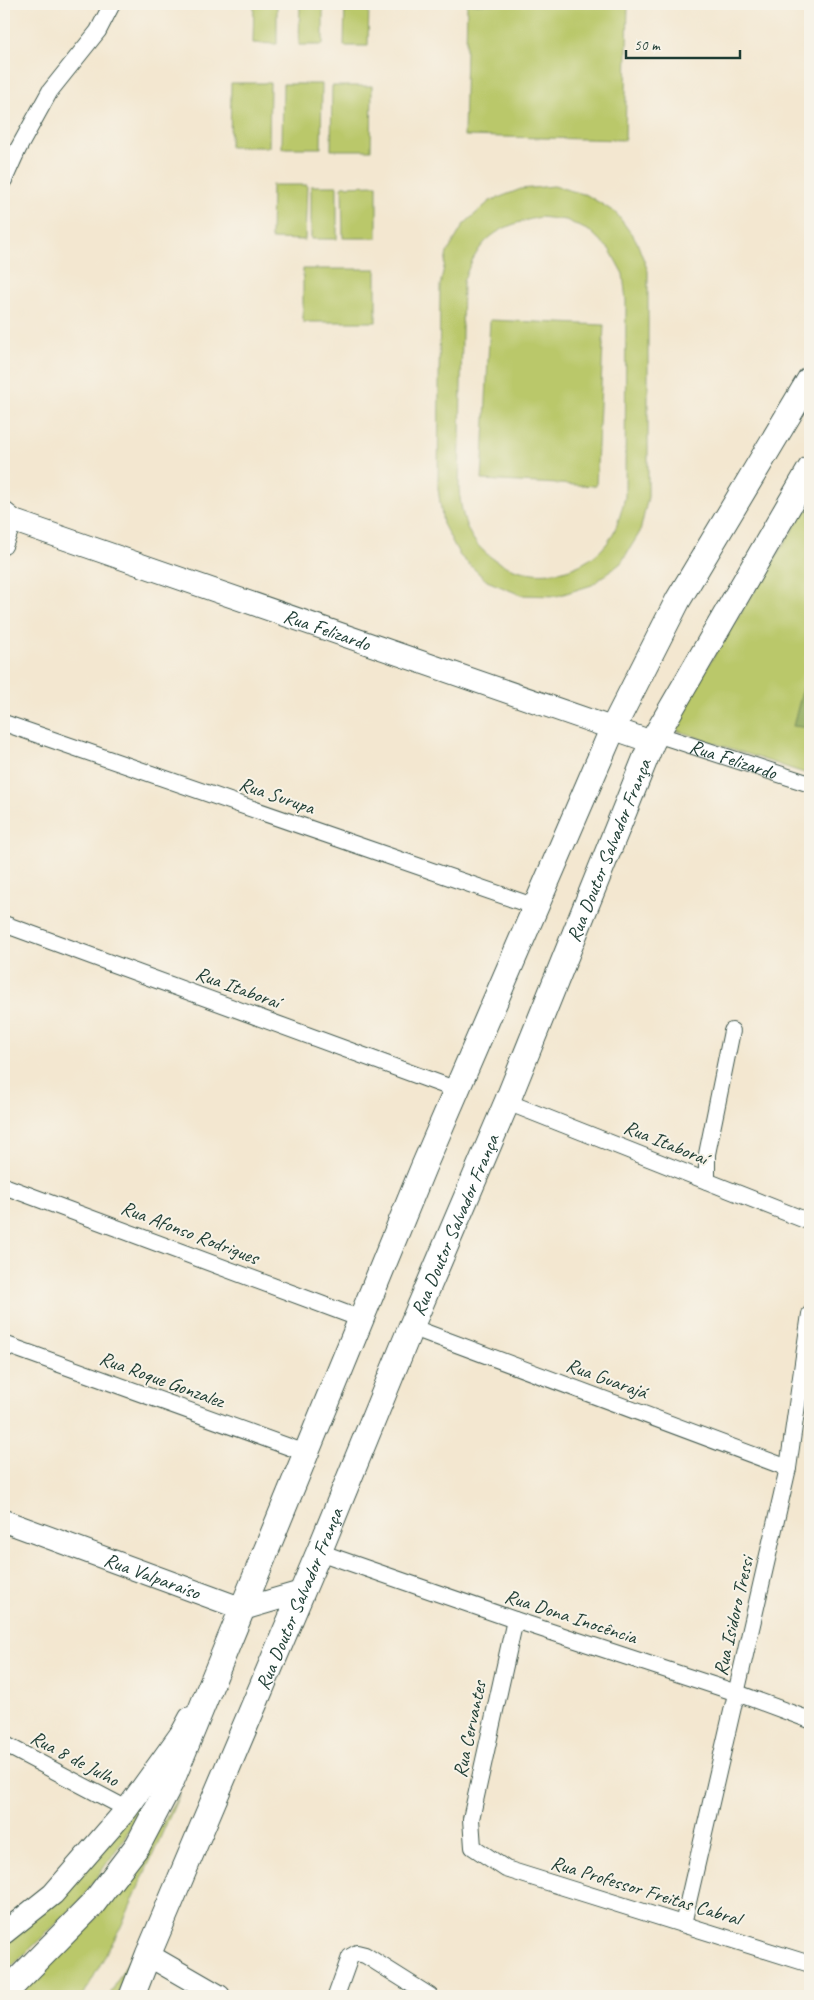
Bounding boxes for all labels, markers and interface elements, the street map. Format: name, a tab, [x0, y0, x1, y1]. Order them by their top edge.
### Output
scale bar	[626, 28, 740, 60]
text: 50 m	[634, 36, 661, 55]
street label: Rua Felizardo	[280, 603, 374, 657]
street label: Rua Felizardo	[686, 734, 780, 786]
street label: Rua Doutor Salvador França	[561, 754, 657, 945]
street label: Rua Surupa	[236, 771, 320, 821]
street label: Rua Itaboraí	[192, 961, 288, 1016]
street label: Rua Itaboraí	[620, 1114, 715, 1172]
street label: Rua Doutor Salvador França	[405, 1129, 505, 1319]
street label: Rua Afonso Rodrigues	[118, 1195, 264, 1271]
street label: Rua Roque Gonzalez	[96, 1345, 229, 1414]
street label: Rua Guarajá	[563, 1352, 653, 1405]
street label: Rua Doutor Salvador França	[250, 1503, 349, 1694]
street label: Rua Valparaíso	[101, 1547, 204, 1605]
street label: Rua Isidoro Tressi	[708, 1552, 760, 1678]
street label: Rua Dona Inocência	[502, 1583, 642, 1650]
street label: Rua Cervantes	[447, 1676, 492, 1780]
street label: Rua 8 de Julho	[26, 1725, 124, 1793]
street label: Rua Professor Freitas Cabral	[548, 1850, 747, 1932]

